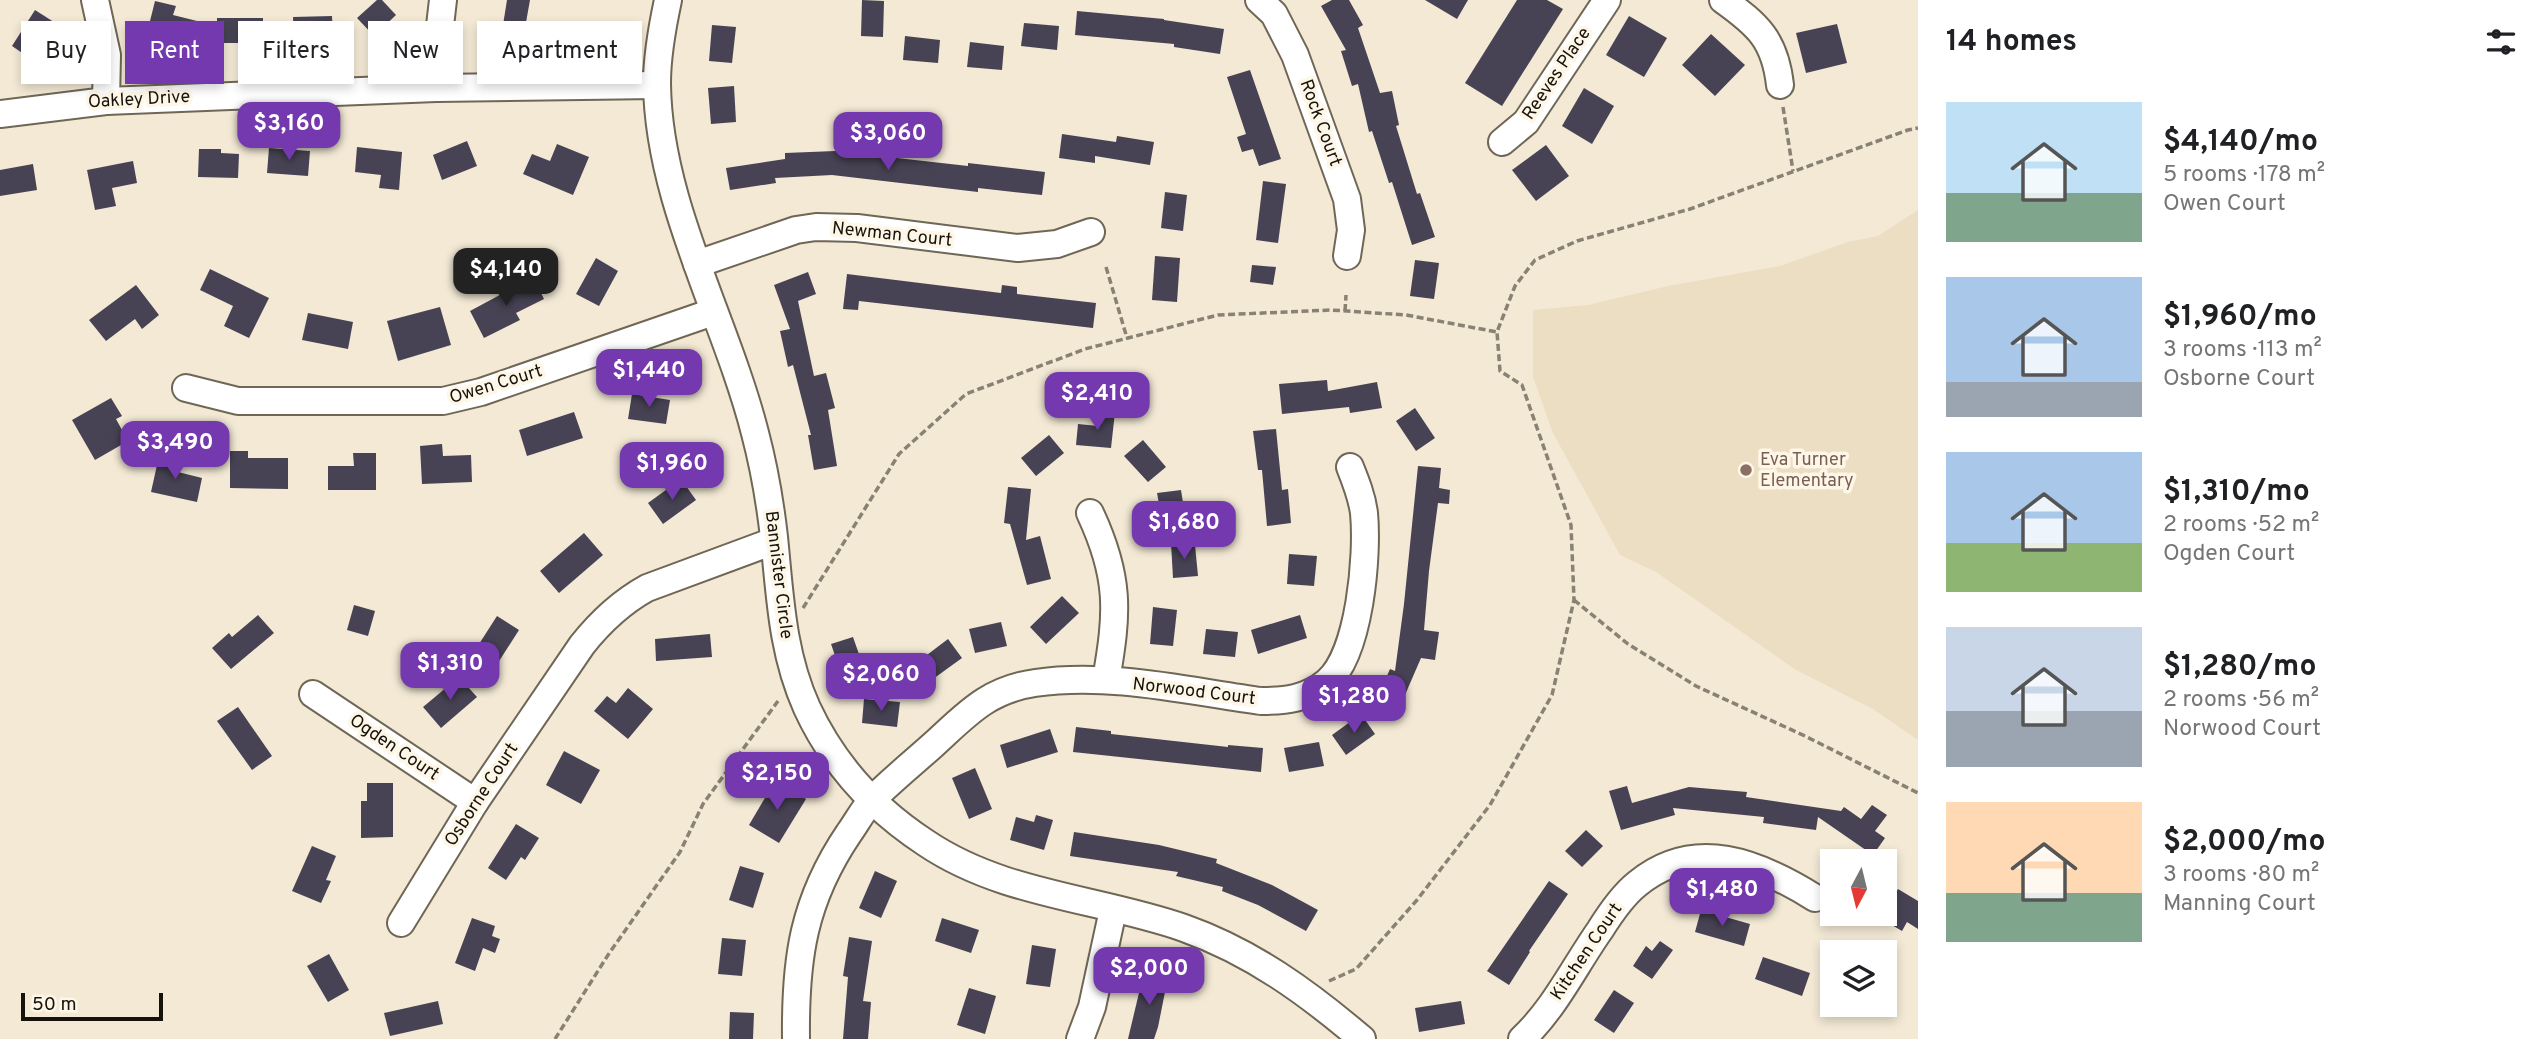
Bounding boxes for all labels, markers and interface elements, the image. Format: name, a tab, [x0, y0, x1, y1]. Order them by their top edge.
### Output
chip: Buy	[21, 21, 111, 84]
chip: Rent	[125, 21, 224, 84]
chip: Filters	[238, 21, 354, 84]
chip: New	[368, 21, 463, 84]
chip: Apartment	[477, 21, 642, 84]
street label: Reeves Place	[1518, 23, 1596, 125]
icon: filters	[2482, 23, 2520, 61]
text: 14 homes	[1946, 24, 2077, 61]
street label: Rock Court	[1294, 76, 1346, 170]
street label: Oakley Drive	[87, 86, 191, 114]
pin: $3,160	[232, 102, 346, 162]
text: $3,160	[253, 110, 325, 139]
pin: $3,060	[831, 113, 945, 172]
text: $3,060	[849, 120, 927, 149]
text: $4,140/mo	[2163, 124, 2318, 161]
icon: home	[2002, 130, 2086, 214]
text: 5 rooms · 178 m²	[2163, 161, 2325, 190]
text: Owen Court	[2163, 190, 2286, 219]
street label: Newman Court	[831, 217, 953, 253]
pin: $4,140	[449, 248, 563, 308]
text: $4,140	[469, 256, 543, 285]
text: $1,960/mo	[2163, 299, 2317, 336]
icon: home	[2002, 305, 2086, 389]
text: 3 rooms · 113 m²	[2163, 336, 2322, 365]
pin: $1,440	[592, 350, 706, 409]
text: $1,440	[612, 357, 686, 386]
street label: Owen Court	[447, 360, 545, 410]
text: Osborne Court	[2163, 365, 2315, 394]
pin: $2,410	[1040, 372, 1154, 432]
text: $2,410	[1061, 380, 1133, 409]
pin: $3,490	[118, 421, 232, 481]
text: $3,490	[136, 429, 214, 458]
pin: $1,960	[615, 442, 729, 502]
place label: Eva Turner Elementary	[1760, 449, 1854, 493]
text: $1,960	[636, 450, 708, 479]
marker: Eva Turner Elementary	[1738, 462, 1754, 478]
text: $1,310/mo	[2163, 474, 2310, 511]
icon: home	[2002, 480, 2086, 564]
pin: $1,680	[1127, 502, 1241, 561]
text: $1,680	[1148, 509, 1220, 538]
street label: Bannister Circle	[759, 510, 797, 640]
text: 2 rooms · 52 m²	[2163, 511, 2319, 540]
text: Ogden Court	[2163, 540, 2295, 569]
pin: $1,310	[393, 642, 507, 702]
text: $1,280/mo	[2163, 649, 2317, 686]
text: $1,310	[416, 650, 484, 679]
pin: $2,060	[824, 654, 938, 713]
icon: home	[2002, 655, 2086, 739]
text: $2,060	[842, 661, 920, 690]
street label: Norwood Court	[1131, 673, 1257, 711]
pin: $1,280	[1297, 676, 1411, 735]
text: $1,280	[1318, 683, 1390, 712]
text: 2 rooms · 56 m²	[2163, 686, 2319, 715]
street label: Ogden Court	[345, 710, 443, 786]
text: Norwood Court	[2163, 715, 2321, 744]
street label: Osborne Court	[440, 739, 524, 851]
pin: $2,150	[720, 752, 834, 812]
text: $2,150	[741, 760, 813, 789]
text: $2,000/mo	[2163, 824, 2325, 861]
icon: home	[2002, 830, 2086, 914]
north arrow	[1820, 849, 1897, 926]
map controls	[1820, 849, 1897, 1017]
text: 3 rooms · 80 m²	[2163, 861, 2319, 890]
pin: $1,480	[1665, 869, 1779, 928]
text: $1,480	[1685, 876, 1759, 905]
text: Manning Court	[2163, 890, 2316, 919]
street label: Kitchen Court	[1546, 899, 1628, 1005]
button: layers	[1820, 940, 1897, 1017]
pin: $2,000	[1092, 948, 1206, 1007]
text: $2,000	[1109, 955, 1189, 984]
scale bar	[21, 990, 163, 1022]
text: 50 m	[32, 993, 77, 1017]

